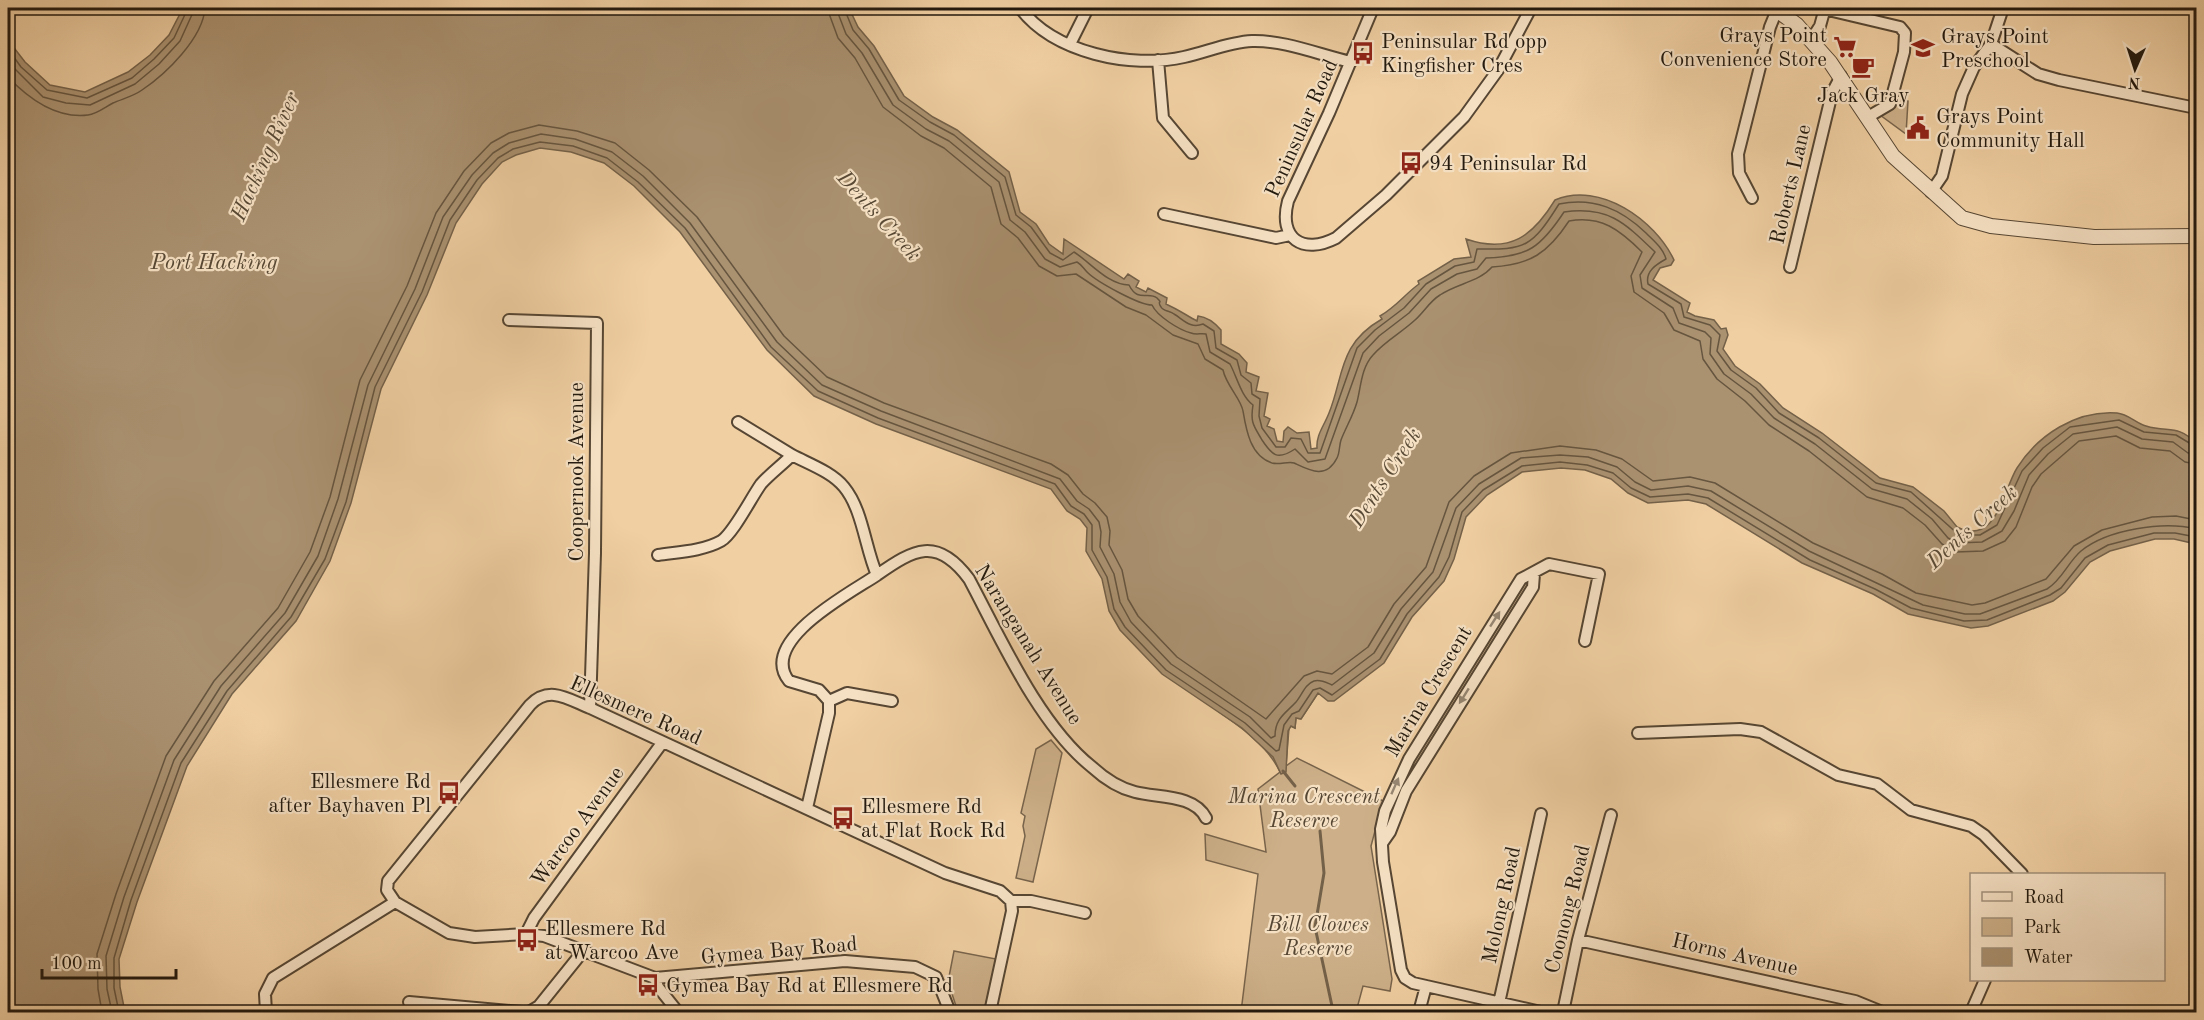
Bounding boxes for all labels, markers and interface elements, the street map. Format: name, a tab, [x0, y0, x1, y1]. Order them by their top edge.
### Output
place label: Grays Point Convenience Store	[1660, 26, 1827, 71]
place label: Grays Point Preschool	[1941, 27, 2049, 72]
place label: Peninsular Rd opp Kingfisher Cres	[1381, 32, 1547, 77]
supermarket icon: Grays Point Convenience Store	[1832, 34, 1858, 60]
school or university icon: Grays Point Preschool	[1910, 35, 1936, 61]
north arrow	[2105, 39, 2165, 99]
bus stop icon: Peninsular Rd opp Kingfisher Cres	[1350, 40, 1376, 66]
cafe icon: Jack Gray	[1850, 54, 1876, 80]
street label: Peninsular Road	[1263, 56, 1342, 201]
text: N	[2127, 74, 2141, 90]
place label: Jack Gray	[1817, 86, 1909, 107]
water label: Hacking River	[227, 89, 304, 225]
place label: Grays Point Community Hall	[1936, 107, 2085, 152]
public building icon: Grays Point Community Hall	[1905, 115, 1931, 141]
street label: Roberts Lane	[1767, 122, 1815, 246]
bus stop icon: 94 Peninsular Rd	[1398, 150, 1424, 176]
place label: 94 Peninsular Rd	[1429, 154, 1587, 175]
water label: Dents Creek	[832, 166, 925, 266]
water label: Port Hacking	[149, 252, 278, 274]
street label: Coopernook Avenue	[567, 382, 588, 562]
water label: Dents Creek	[1345, 424, 1426, 533]
water label: Dents Creek	[1922, 481, 2022, 574]
street label: Naranganah Avenue	[970, 561, 1085, 729]
one-way arrow	[1490, 611, 1501, 627]
street label: Marina Crescent	[1382, 623, 1477, 761]
street label: Ellesmere Road	[566, 673, 704, 750]
one-way arrow	[1458, 688, 1469, 705]
street label: Warcoo Avenue	[528, 763, 629, 891]
place label: Ellesmere Rd after Bayhaven Pl	[268, 772, 431, 817]
one-way arrow	[1391, 777, 1400, 795]
bus stop icon: Ellesmere Rd after Bayhaven Pl	[436, 780, 462, 806]
park label: Marina Crescent Reserve	[1227, 787, 1380, 832]
place label: Ellesmere Rd at Flat Rock Rd	[861, 797, 1006, 842]
bus stop icon: Ellesmere Rd at Flat Rock Rd	[830, 805, 856, 831]
street label: Coonong Road	[1542, 843, 1595, 976]
street label: Molong Road	[1480, 845, 1525, 966]
legend	[1970, 873, 2165, 981]
text: Road	[2024, 889, 2064, 907]
park label: Bill Clowes Reserve	[1266, 915, 1369, 960]
place label: Ellesmere Rd at Warcoo Ave	[545, 919, 679, 964]
text: Park	[2024, 919, 2061, 937]
bus stop icon: Ellesmere Rd at Warcoo Ave	[514, 927, 540, 953]
street label: Horns Avenue	[1670, 931, 1800, 980]
street label: Gymea Bay Road	[700, 934, 858, 969]
scale bar	[42, 942, 176, 980]
text: Water	[2024, 949, 2073, 967]
text: 100 m	[51, 955, 102, 973]
bus stop icon: Gymea Bay Rd at Ellesmere Rd	[635, 972, 661, 998]
place label: Gymea Bay Rd at Ellesmere Rd	[666, 976, 953, 997]

